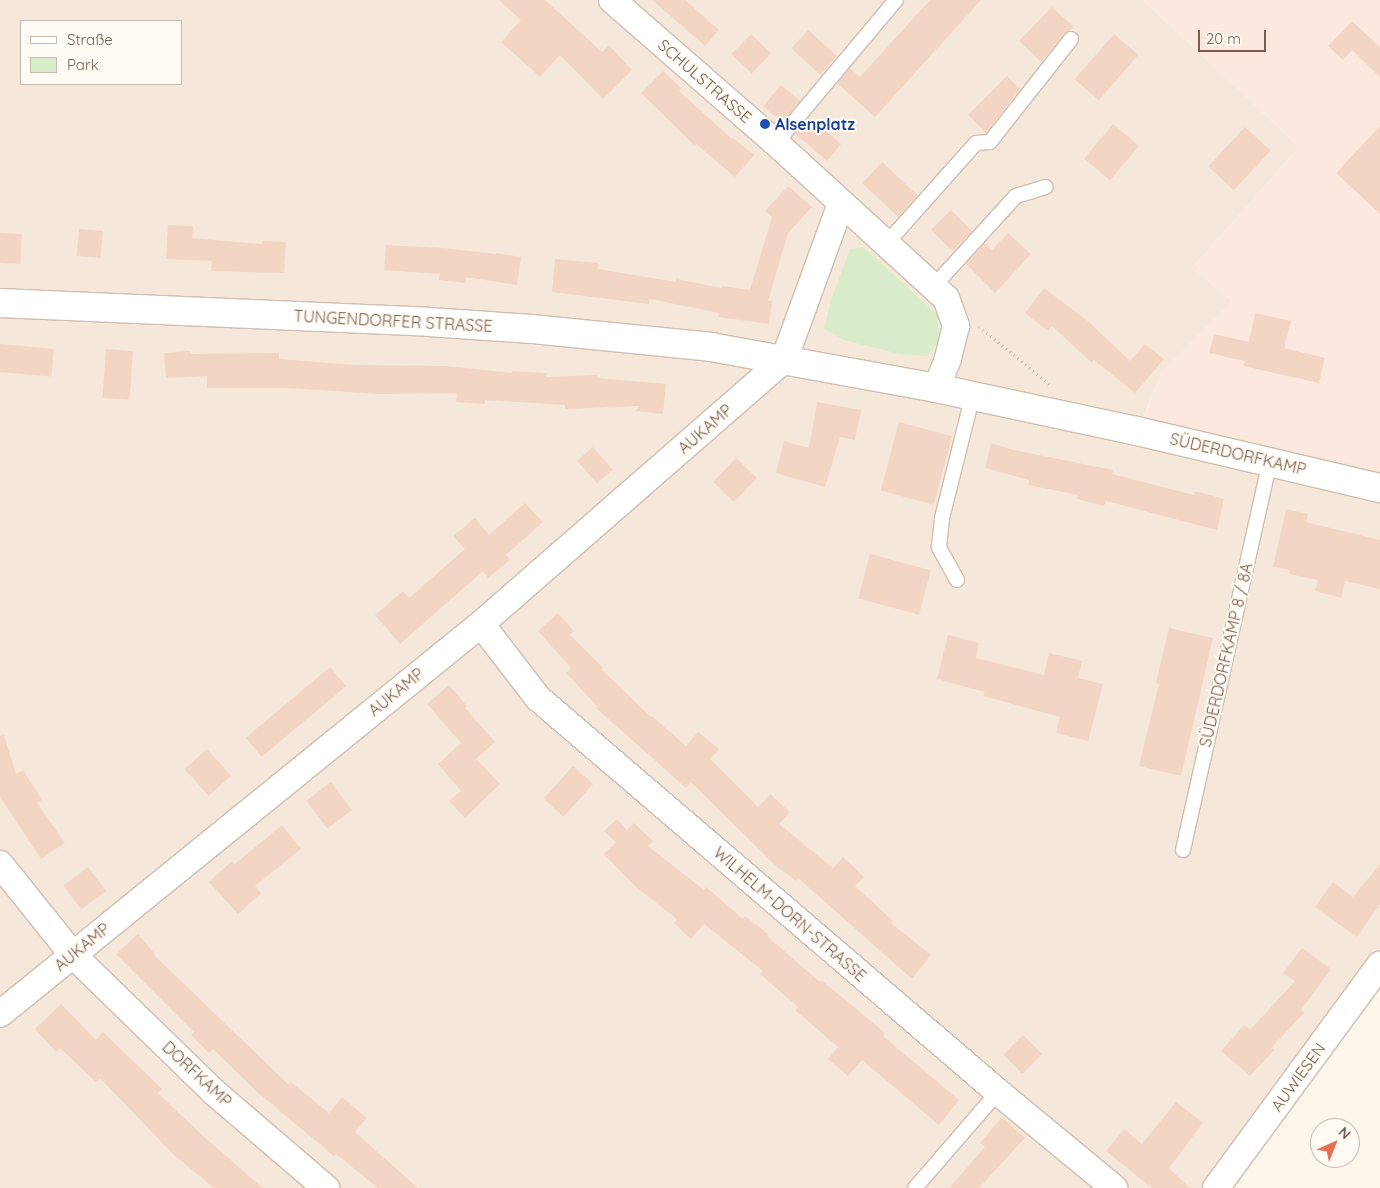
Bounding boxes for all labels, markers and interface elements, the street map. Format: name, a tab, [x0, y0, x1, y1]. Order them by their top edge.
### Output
legend	[20, 20, 182, 85]
scale bar	[1200, 20, 1268, 52]
text: 20 m	[1206, 29, 1241, 48]
text: Straße	[67, 30, 113, 49]
street label: SCHULSTRASSE	[654, 35, 756, 127]
text: Park	[67, 55, 99, 74]
place label: Alsenplatz	[775, 114, 855, 134]
marker: Alsenplatz	[759, 118, 771, 130]
street label: TUNGENDORFER STRASSE	[293, 306, 493, 336]
street label: AUKAMP	[674, 400, 736, 458]
street label: SÜDERDORFKAMP	[1168, 429, 1308, 479]
street label: SÜDERDORFKAMP 8 / 8A	[1195, 561, 1257, 749]
street label: AUKAMP	[364, 664, 428, 720]
street label: WILHELM-DORN-STRASSE	[710, 843, 870, 985]
street label: AUKAMP	[50, 919, 114, 975]
street label: DORFKAMP	[158, 1037, 236, 1111]
street label: AUWIESEN	[1267, 1039, 1329, 1115]
north arrow	[1310, 1118, 1360, 1168]
text: N	[1335, 1123, 1355, 1143]

